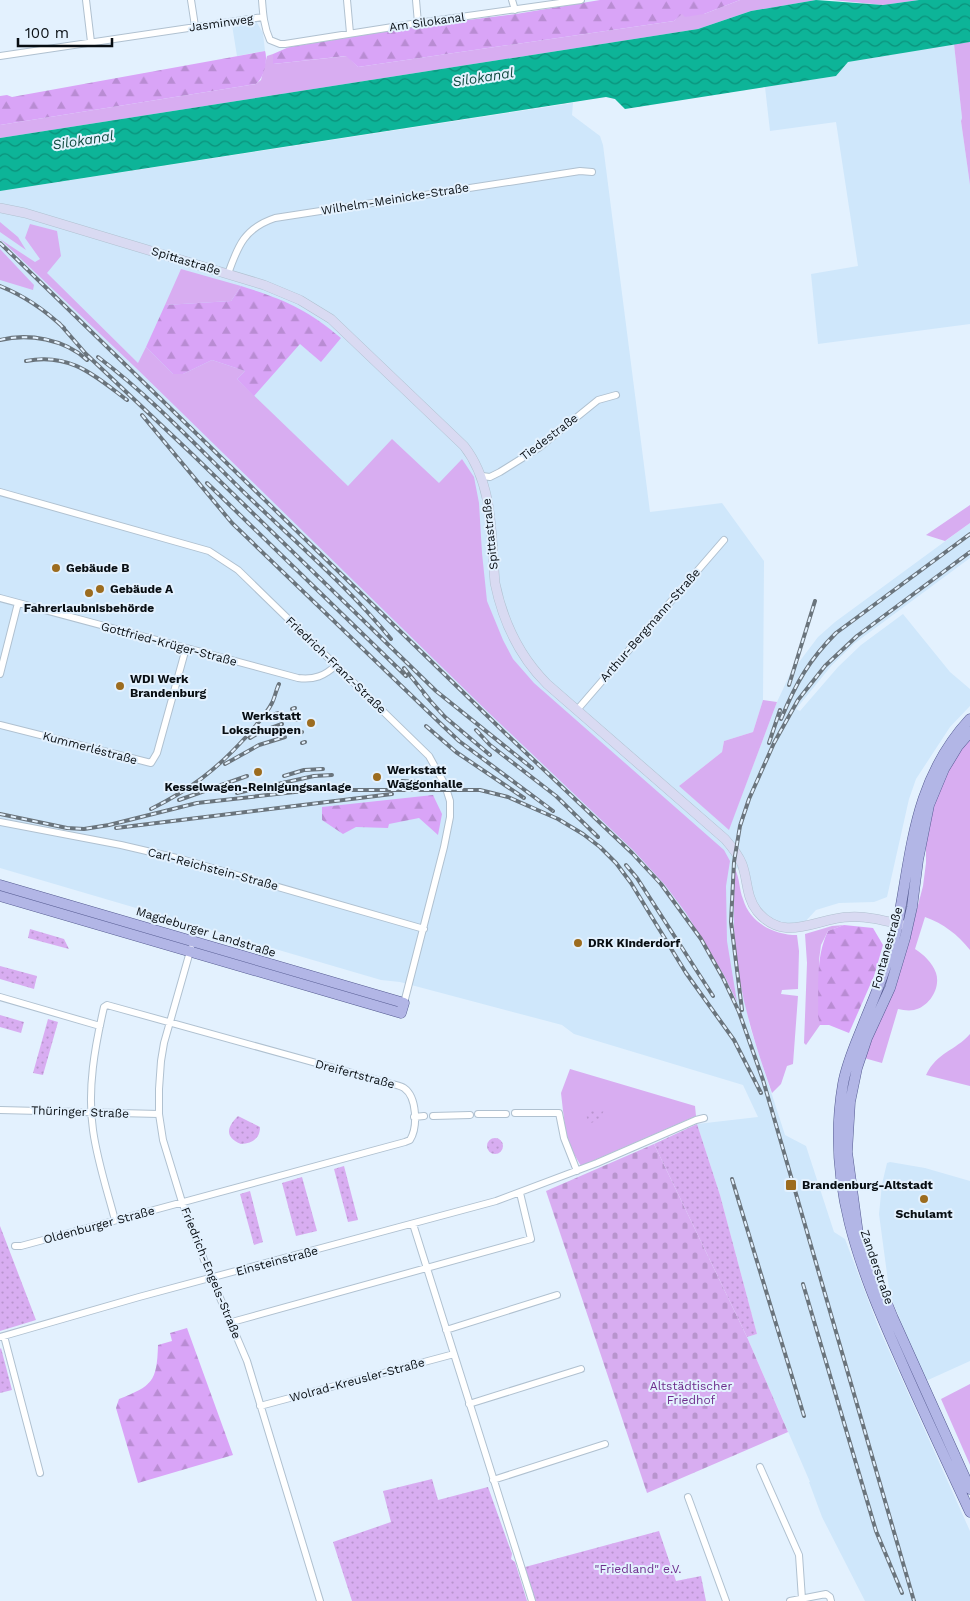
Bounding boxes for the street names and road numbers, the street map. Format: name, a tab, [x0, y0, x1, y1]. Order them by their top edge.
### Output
street label: Am Silokanal	[388, 10, 466, 34]
street label: Jasminweg	[188, 11, 255, 34]
street label: Wilhelm-Meinicke-Straße	[320, 180, 470, 218]
street label: Spittastraße	[150, 244, 222, 278]
street label: Tiedestraße	[517, 411, 581, 463]
street label: Spittastraße	[479, 498, 501, 570]
street label: Arthur-Bergmann-Straße	[597, 565, 703, 685]
street label: Friedrich-Franz-Straße	[283, 614, 389, 717]
street label: Gottfried-Krüger-Straße	[100, 619, 239, 669]
street label: Kummerléstraße	[41, 729, 139, 767]
street label: Carl-Reichstein-Straße	[146, 845, 280, 893]
street label: Magdeburger Landstraße	[134, 904, 278, 960]
street label: Fontanestraße	[869, 905, 905, 991]
street label: Dreifertstraße	[314, 1057, 396, 1091]
street label: Thüringer Straße	[31, 1103, 129, 1121]
street label: Oldenburger Straße	[42, 1203, 156, 1247]
street label: Friedrich-Engels-Straße	[178, 1205, 244, 1341]
street label: Zanderstraße	[858, 1228, 896, 1306]
street label: Einsteinstraße	[234, 1243, 320, 1279]
street label: Wolrad-Kreusler-Straße	[288, 1355, 426, 1405]

